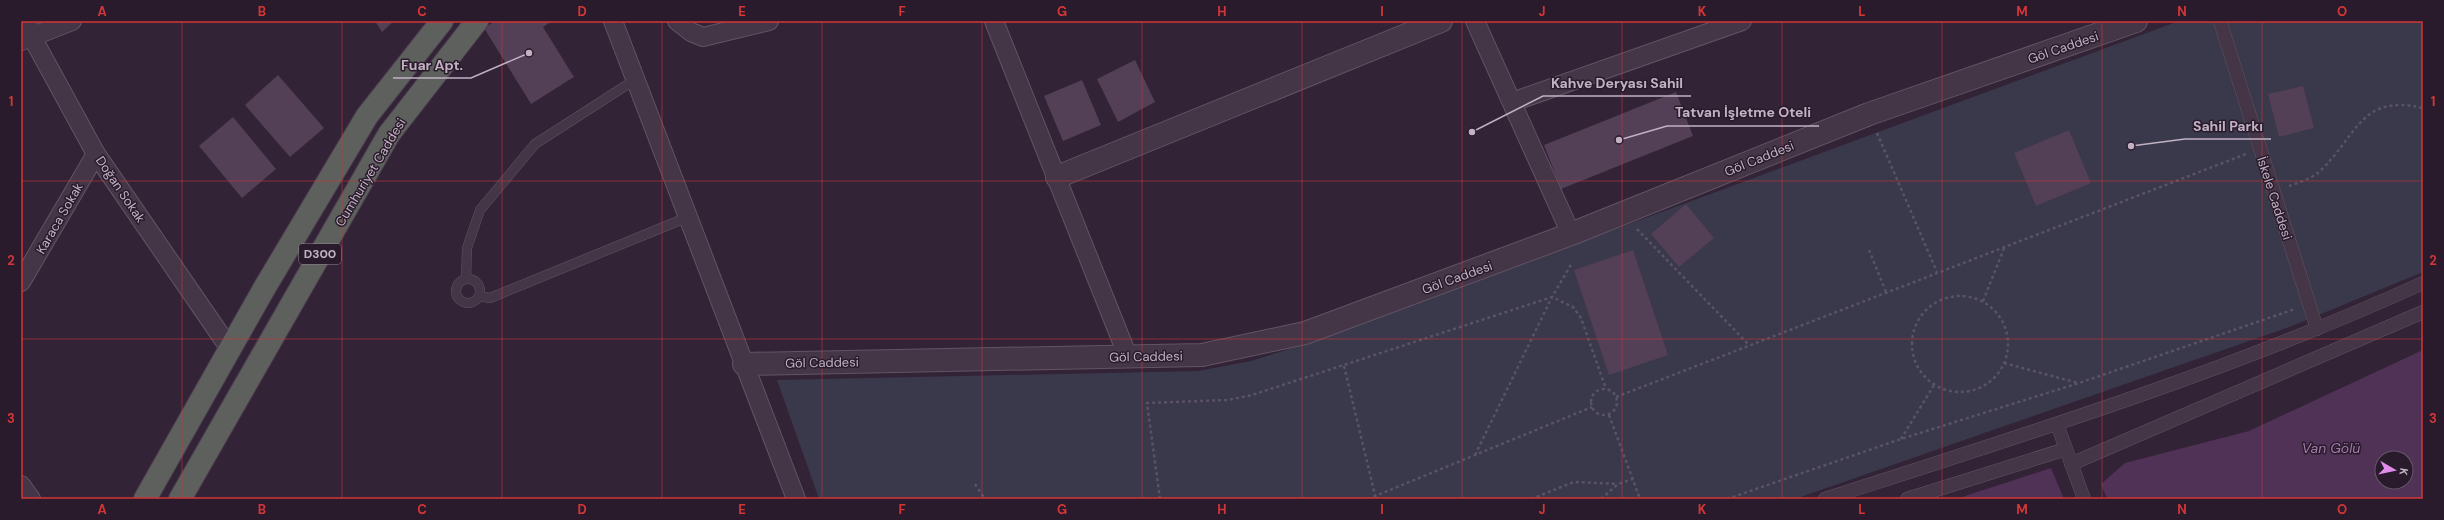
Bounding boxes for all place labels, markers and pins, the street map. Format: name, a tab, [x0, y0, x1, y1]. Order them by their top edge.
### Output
callout: Fuar Apt.	[393, 52, 471, 78]
callout: Kahve Deryası Sahil	[1543, 70, 1691, 96]
callout: Tatvan İşletme Oteli	[1667, 100, 1819, 126]
callout: Sahil Parkı	[2185, 113, 2271, 139]

